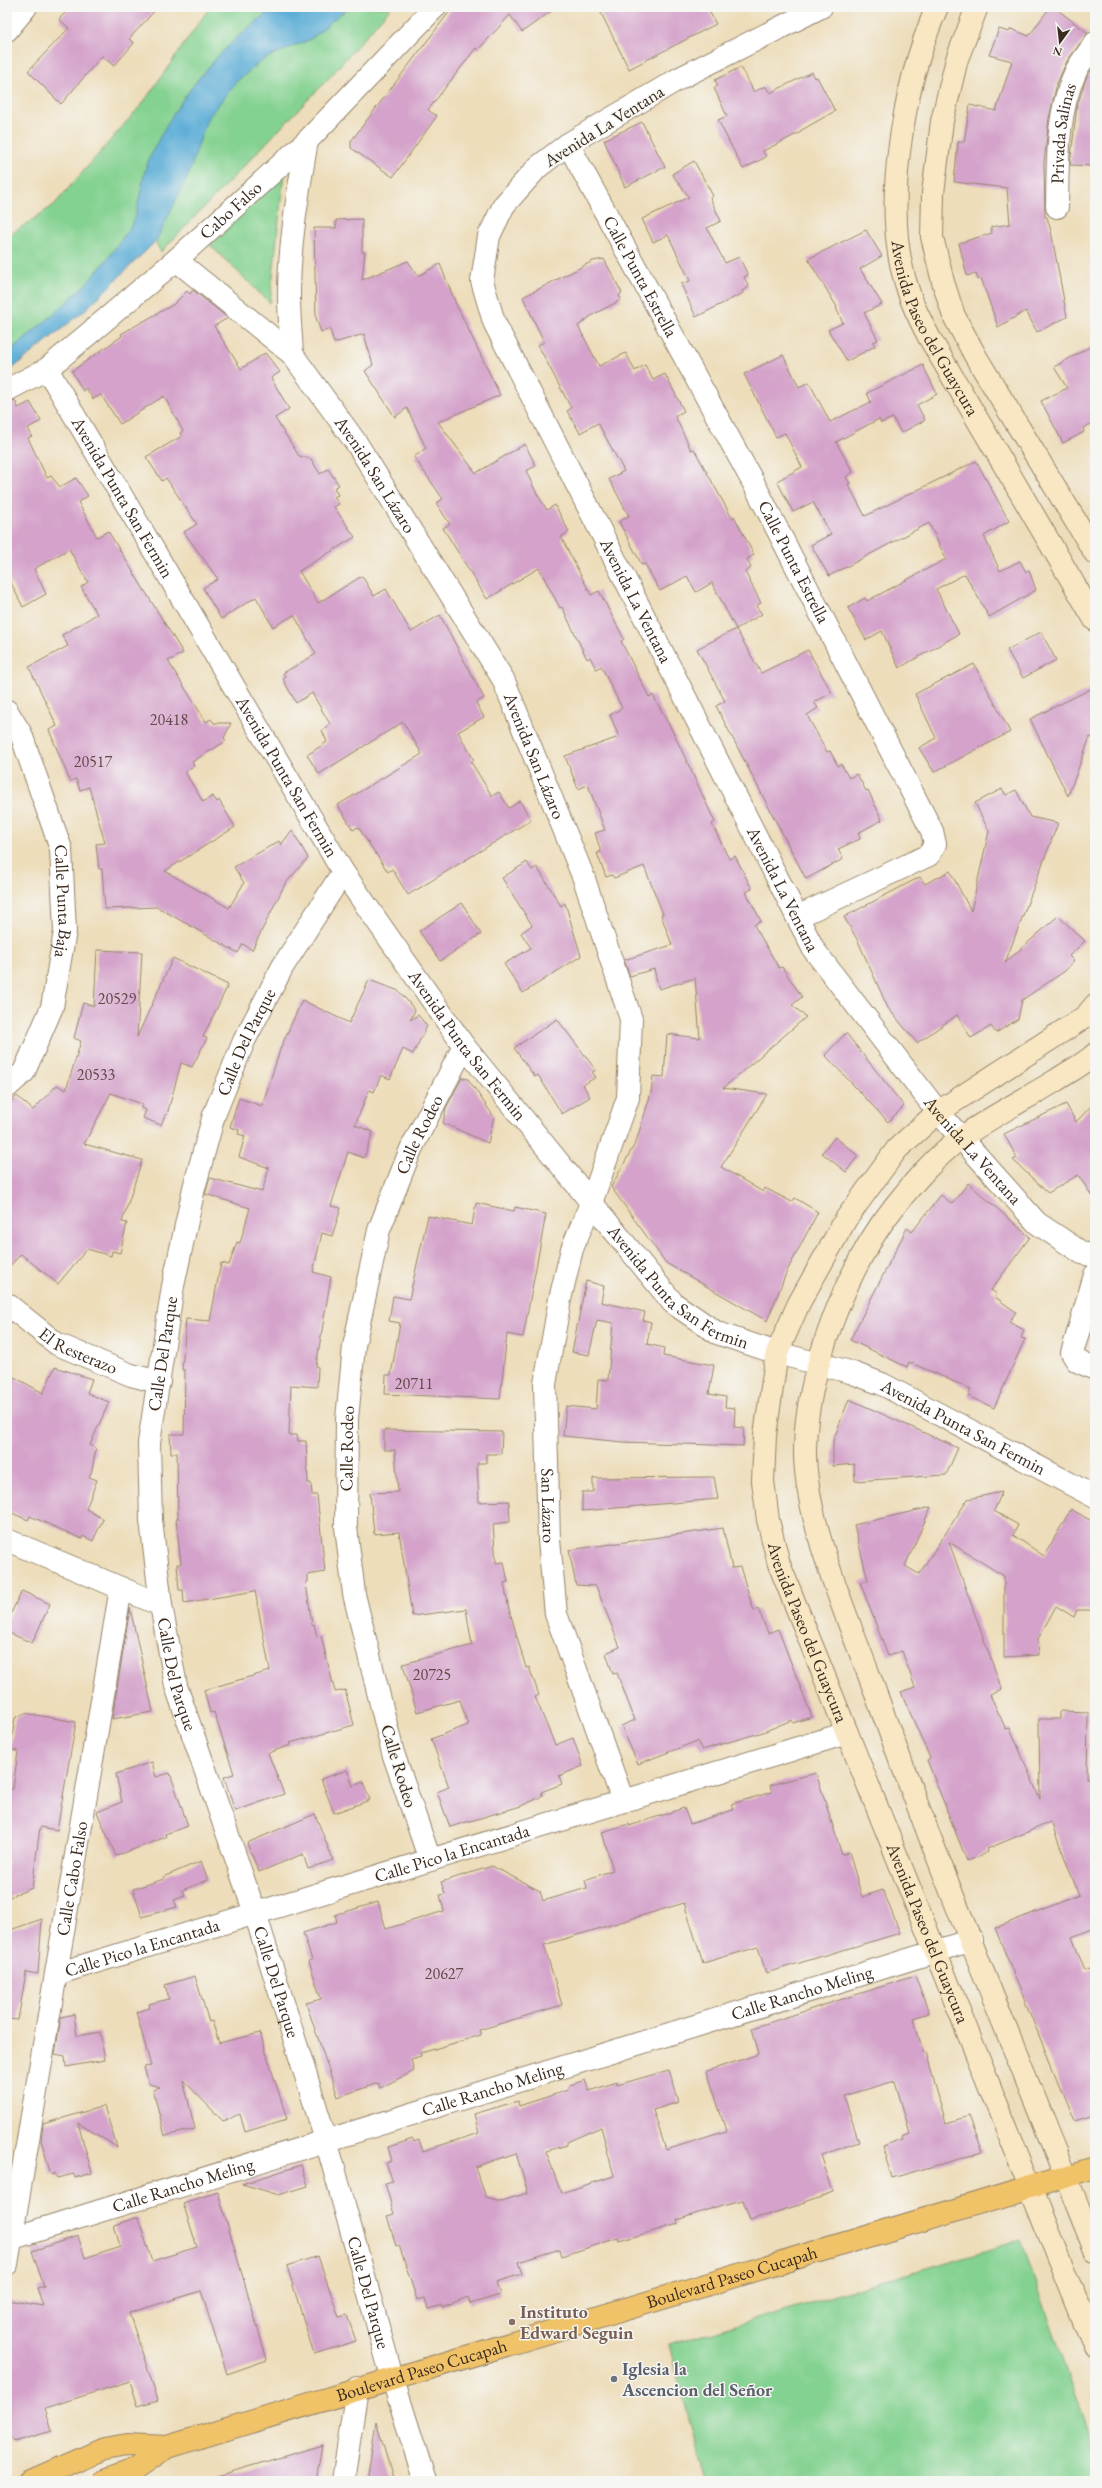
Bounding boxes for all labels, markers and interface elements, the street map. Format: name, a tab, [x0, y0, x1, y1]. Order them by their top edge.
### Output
north arrow	[1040, 22, 1080, 62]
text: N	[1051, 44, 1064, 60]
street label: Avenida La Ventana	[539, 79, 669, 172]
street label: Privada Salinas	[1045, 79, 1081, 184]
street label: Cabo Falso	[194, 176, 267, 244]
street label: Calle Punta Estrella	[598, 211, 684, 342]
street label: Avenida Paseo del Guaycura	[886, 238, 985, 421]
street label: Avenida Punta San Fermin	[66, 411, 180, 582]
street label: Avenida San Lázaro	[329, 411, 422, 537]
street label: Calle Punta Estrella	[753, 496, 836, 628]
street label: Avenida La Ventana	[595, 533, 678, 667]
street label: Avenida San Lázaro	[498, 688, 571, 822]
street label: Avenida Punta San Fermin	[230, 691, 344, 862]
house number: 20418	[150, 709, 189, 730]
house number: 20517	[74, 751, 113, 772]
street label: Avenida La Ventana	[742, 822, 825, 956]
street label: Calle Punta Baja	[49, 844, 77, 960]
street label: Avenida Punta San Fermin	[403, 964, 532, 1126]
street label: Calle Del Parque	[211, 984, 280, 1099]
house number: 20529	[98, 988, 137, 1009]
house number: 20533	[77, 1064, 116, 1085]
street label: Calle Rodeo	[390, 1091, 448, 1178]
street label: Avenida La Ventana	[918, 1091, 1028, 1210]
street label: Avenida Punta San Fermin	[602, 1219, 752, 1354]
street label: Calle Del Parque	[142, 1295, 182, 1413]
street label: El Resterazo	[34, 1322, 121, 1379]
house number: 20711	[395, 1373, 433, 1394]
street label: Avenida Punta San Fermin	[876, 1373, 1050, 1480]
street label: Calle Rodeo	[334, 1404, 359, 1491]
street label: San Lázaro	[536, 1468, 561, 1543]
street label: Avenida Paseo del Guaycura	[763, 1539, 854, 1727]
street label: Calle Del Parque	[153, 1615, 203, 1734]
house number: 20725	[413, 1664, 451, 1685]
street label: Calle Rodeo	[376, 1721, 423, 1810]
street label: Calle Pico la Encantada	[372, 1818, 533, 1887]
street label: Calle Cabo Falso	[51, 1819, 93, 1937]
street label: Avenida Paseo del Guaycura	[881, 1839, 975, 2027]
street label: Calle Pico la Encantada	[62, 1913, 223, 1982]
street label: Calle Del Parque	[249, 1923, 305, 2040]
street label: Calle Rancho Meling	[728, 1960, 875, 2025]
house number: 20627	[425, 1963, 464, 1984]
street label: Calle Rancho Meling	[419, 2056, 566, 2121]
street label: Calle Rancho Meling	[109, 2152, 257, 2217]
street label: Calle Del Parque	[342, 2233, 396, 2351]
street label: Boulevard Paseo Cucapah	[643, 2240, 820, 2313]
place label: Instituto Edward Seguin	[520, 2300, 633, 2344]
marker: Instituto Edward Seguin	[507, 2317, 517, 2327]
street label: Boulevard Paseo Cucapah	[333, 2333, 510, 2407]
place label: Iglesia la Ascencion del Señor	[621, 2357, 773, 2401]
marker: Iglesia la Ascencion del Señor	[609, 2374, 619, 2384]

